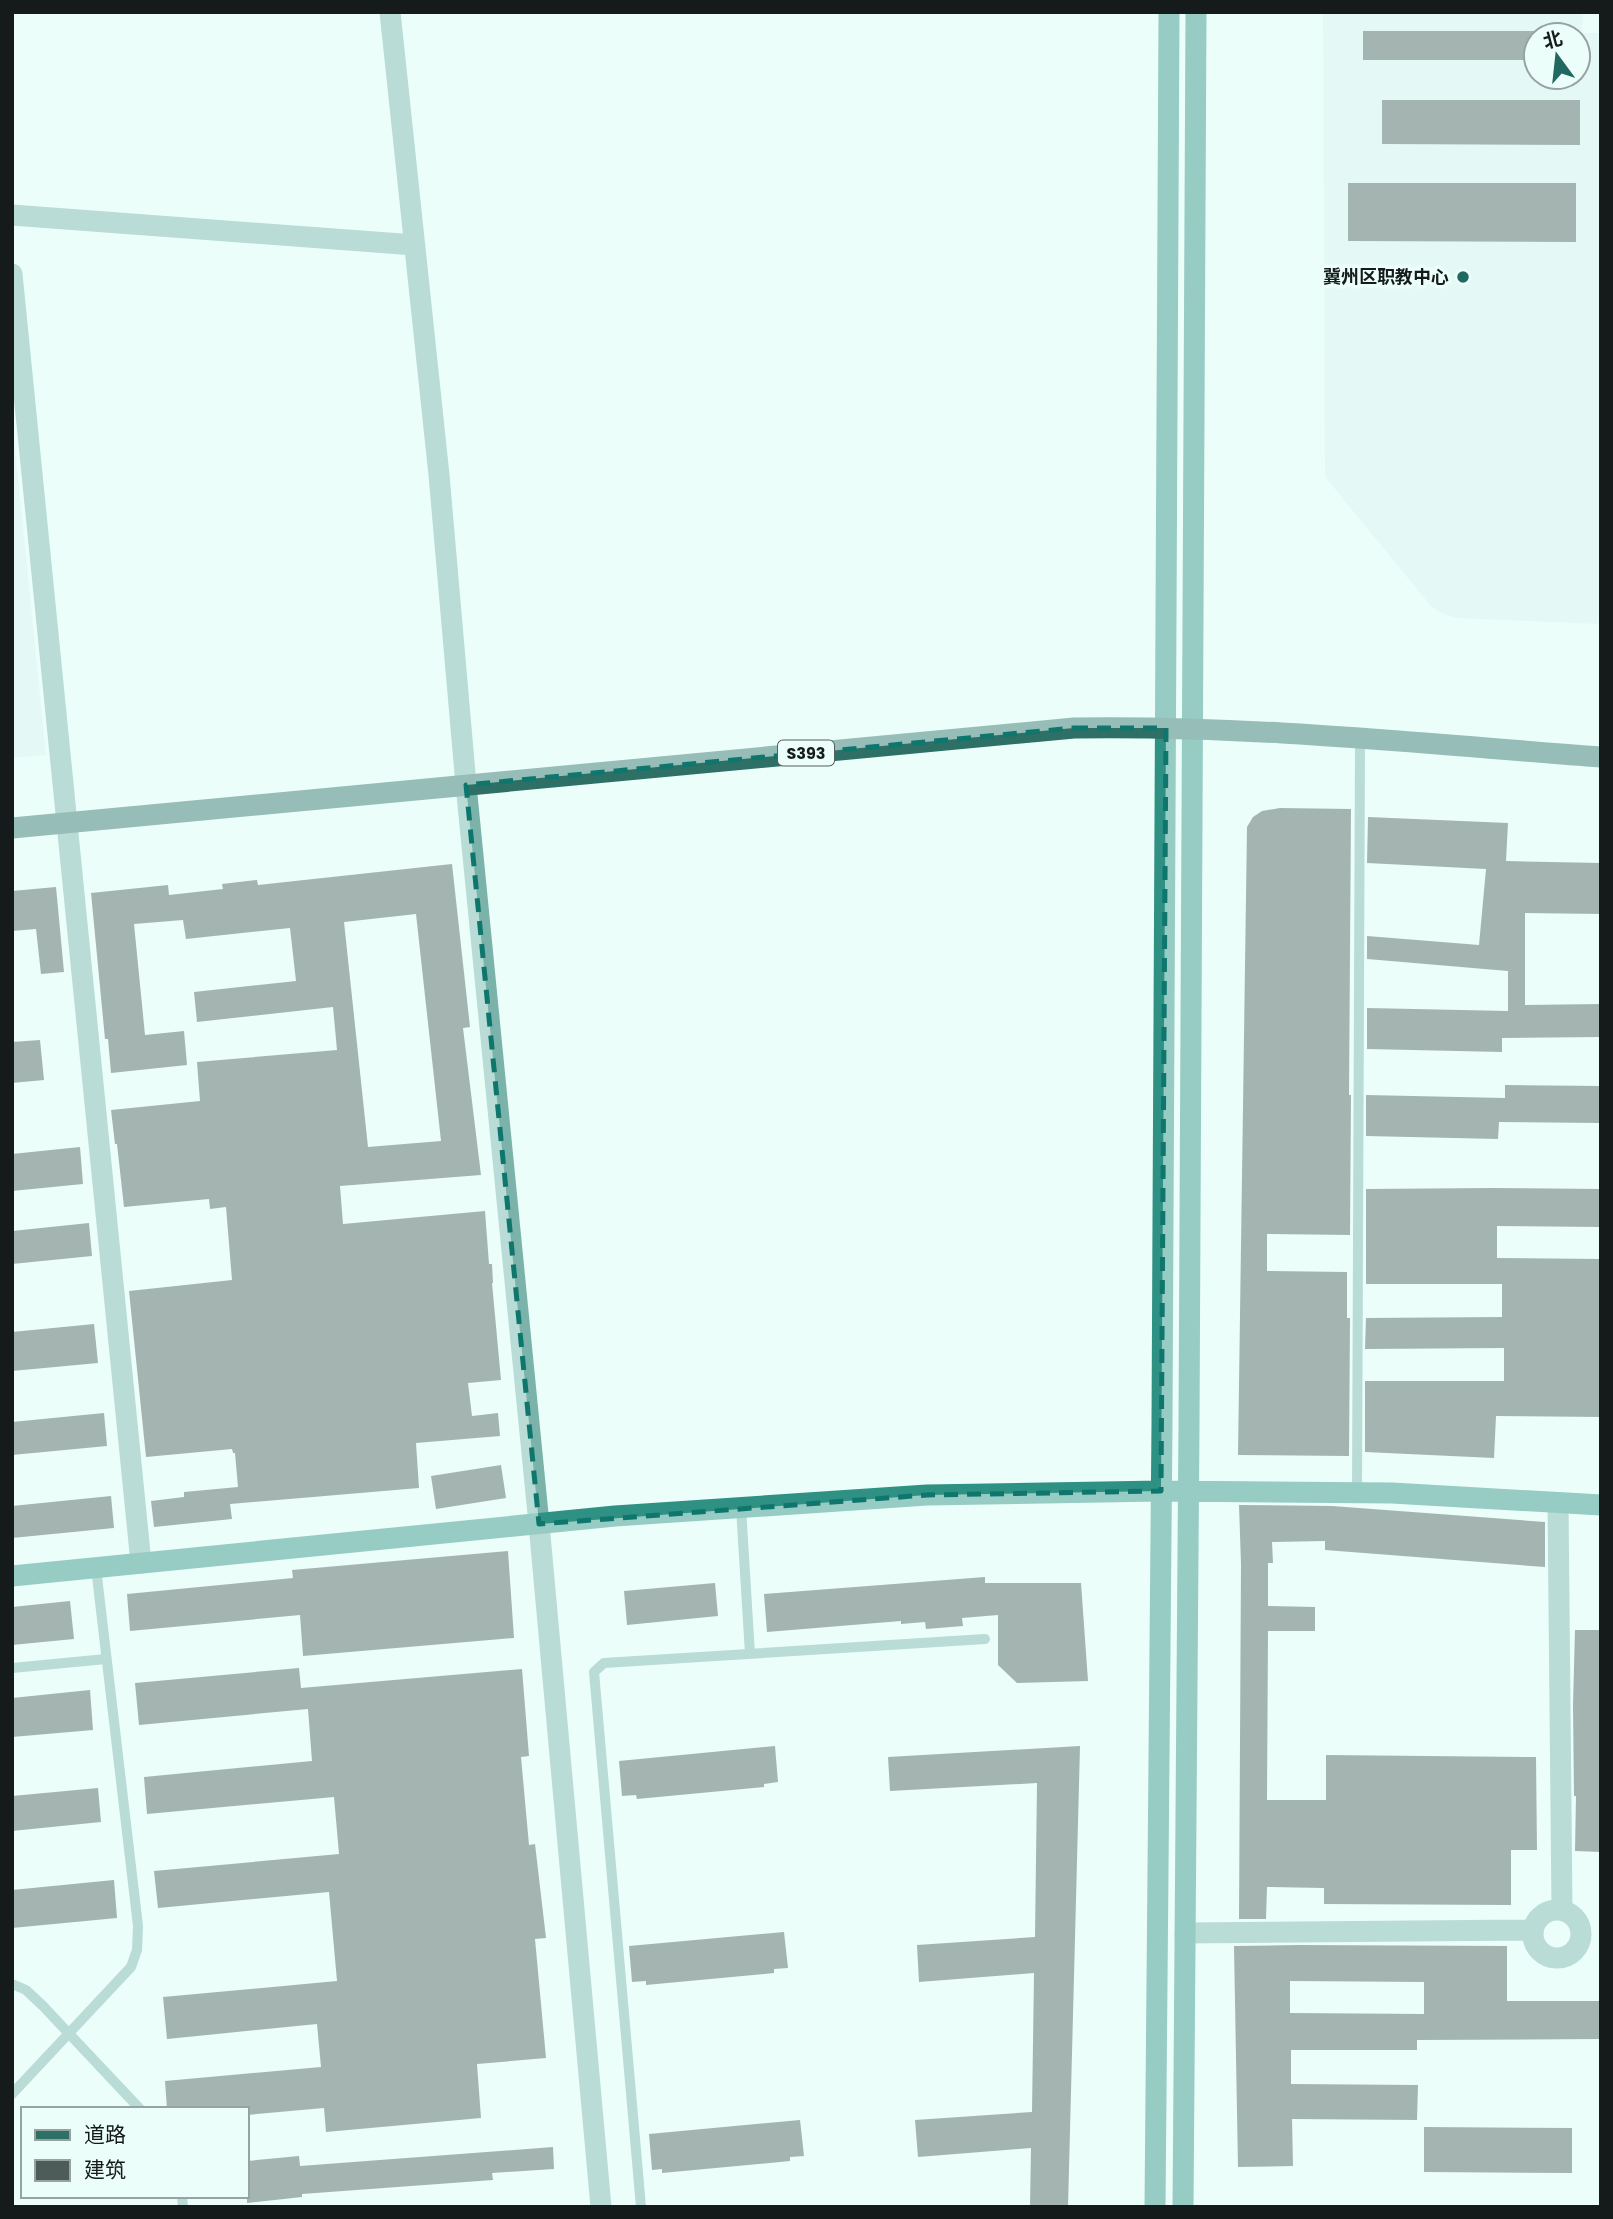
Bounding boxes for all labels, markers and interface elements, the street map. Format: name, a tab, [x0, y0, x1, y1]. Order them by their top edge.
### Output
north arrow	[1522, 21, 1592, 91]
text: 北	[1540, 25, 1565, 56]
place label: 冀州区职教中心	[1323, 264, 1449, 289]
marker: 冀州区职教中心	[1455, 269, 1471, 285]
road number: S393	[778, 740, 834, 766]
legend	[21, 2107, 248, 2198]
text: 道路	[84, 2120, 126, 2149]
text: 建筑	[84, 2155, 126, 2184]

